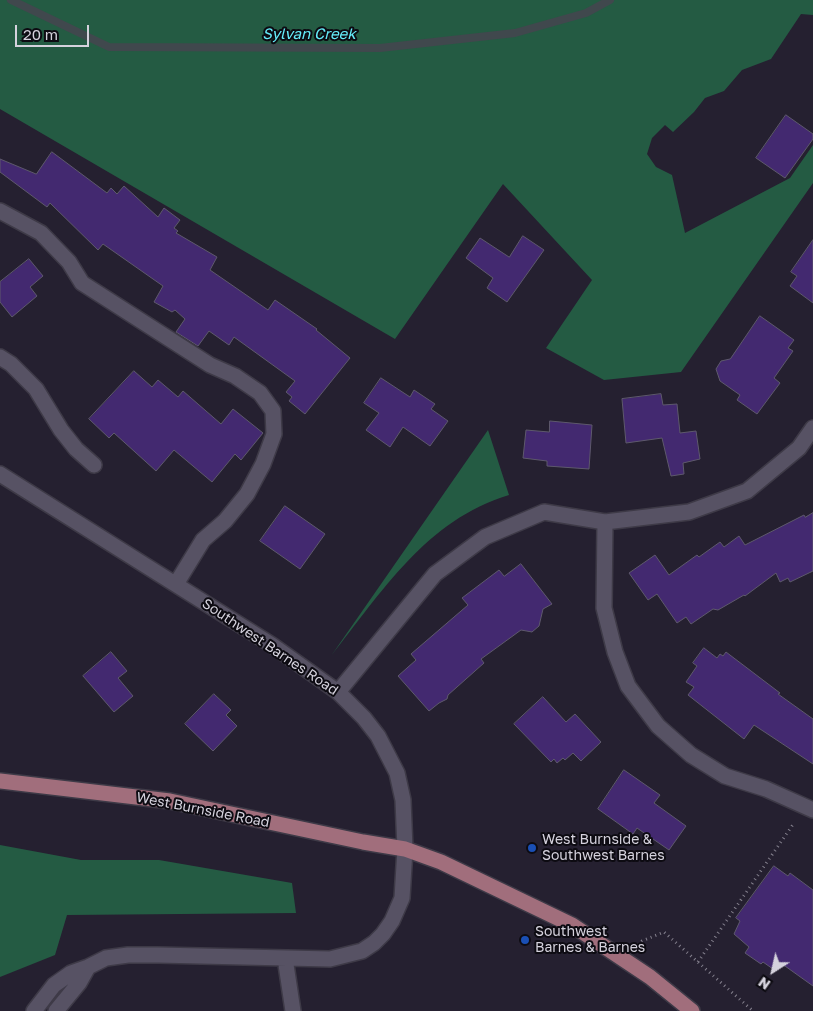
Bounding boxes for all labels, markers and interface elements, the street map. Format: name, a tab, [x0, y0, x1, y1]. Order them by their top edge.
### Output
scale bar	[18, 15, 91, 47]
text: 20 m	[23, 25, 58, 43]
water label: Sylvan Creek	[262, 25, 356, 43]
street label: Southwest Barnes Road	[199, 595, 341, 699]
street label: West Burnside Road	[135, 789, 271, 831]
place label: West Burnside & Southwest Barnes	[542, 832, 665, 864]
marker: West Burnside & Southwest Barnes	[526, 842, 538, 854]
place label: Southwest Barnes & Barnes	[535, 924, 645, 956]
marker: Southwest Barnes & Barnes	[519, 934, 531, 946]
north arrow	[748, 946, 798, 996]
text: N	[755, 974, 773, 994]

